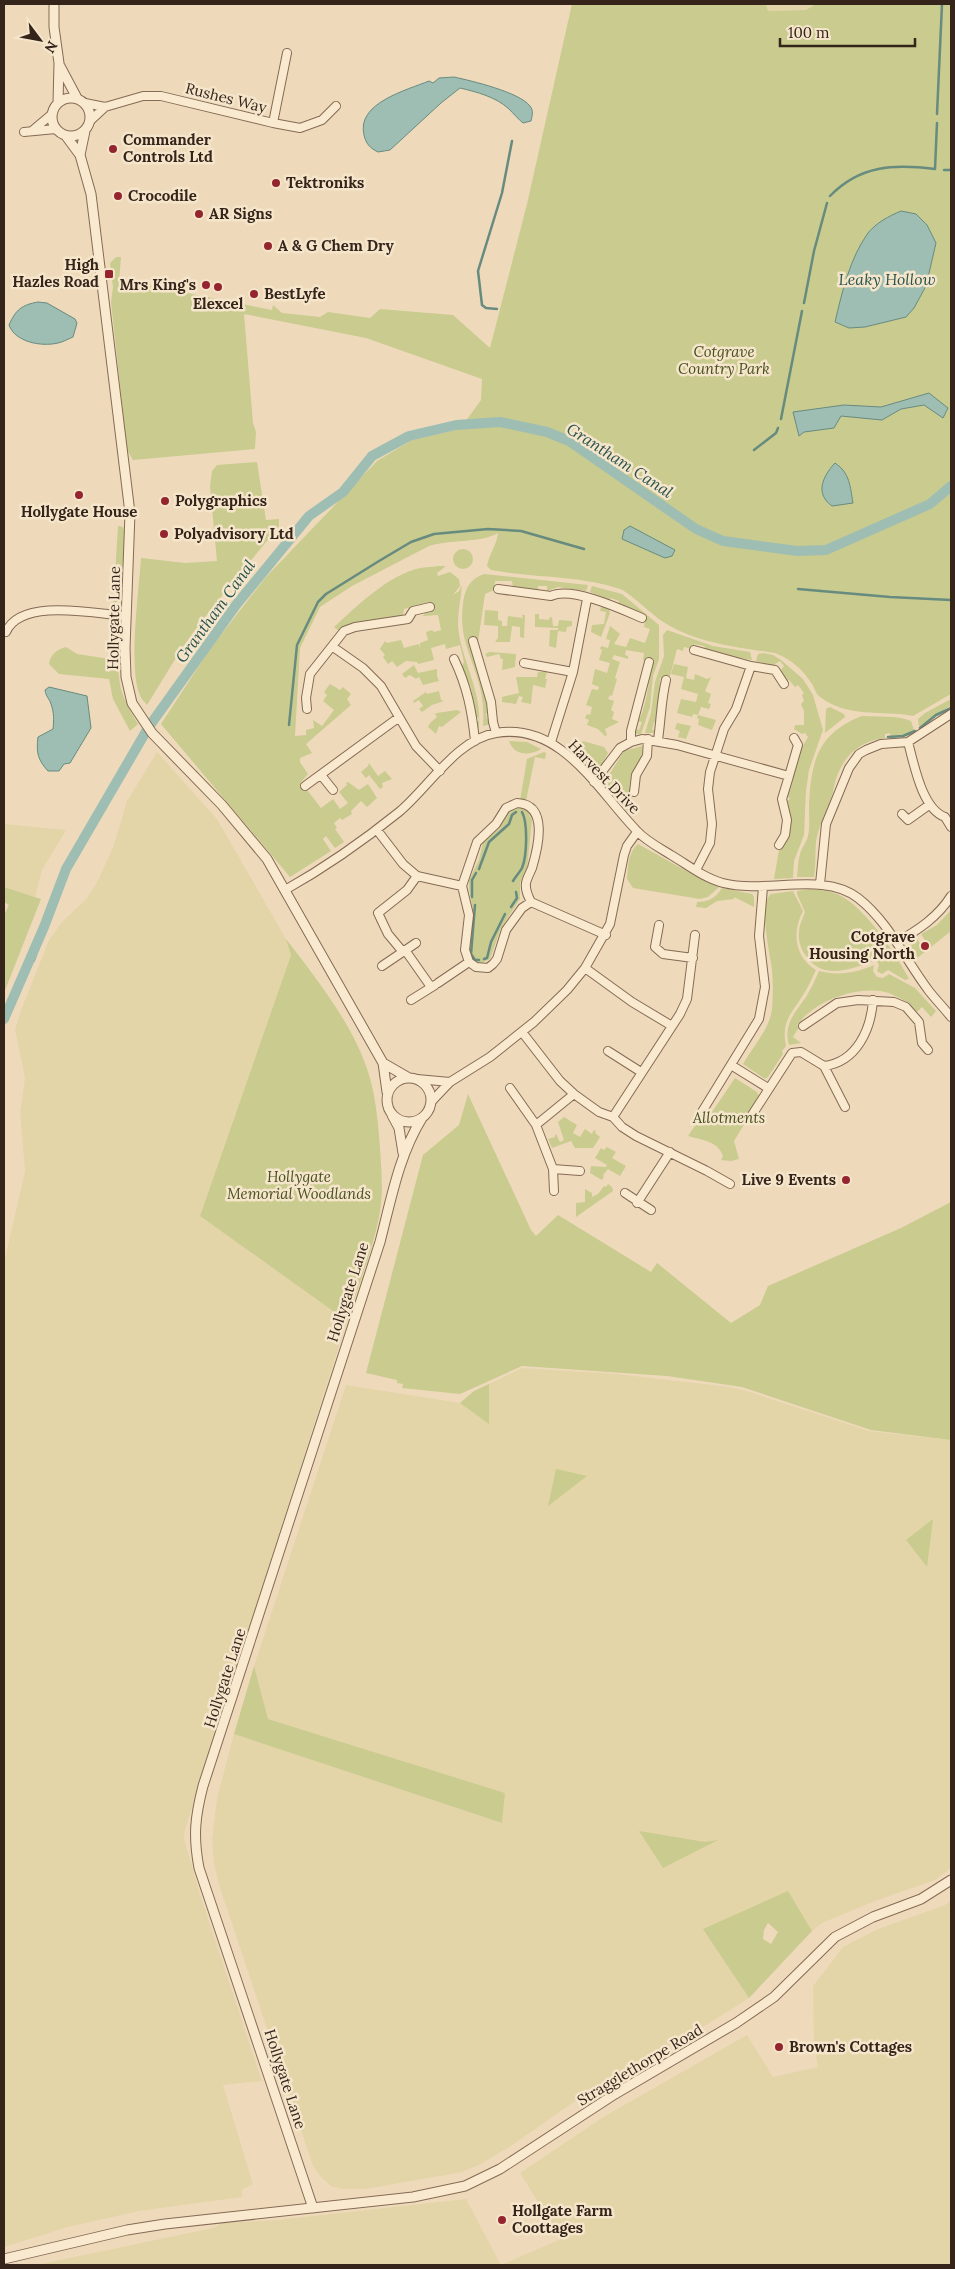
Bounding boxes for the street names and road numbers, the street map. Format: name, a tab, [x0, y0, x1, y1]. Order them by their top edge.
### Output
street label: Rushes Way	[183, 78, 269, 117]
street label: Hollygate Lane	[103, 566, 124, 670]
street label: Harvest Drive	[564, 736, 644, 818]
street label: Hollygate Lane	[322, 1240, 373, 1344]
street label: Hollygate Lane	[199, 1626, 250, 1730]
street label: Stragglethorpe Road	[573, 2020, 706, 2110]
street label: Hollygate Lane	[260, 2027, 311, 2131]

